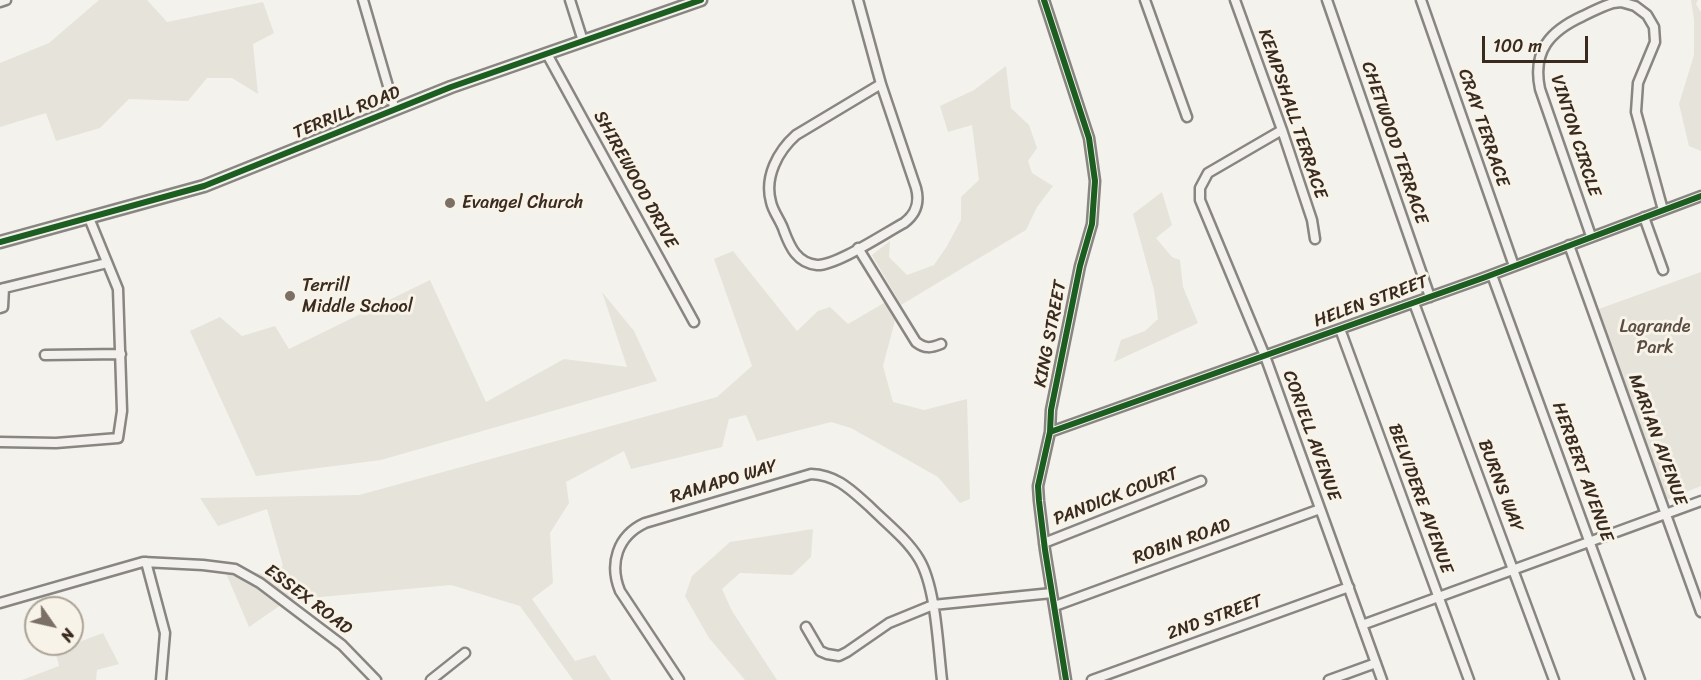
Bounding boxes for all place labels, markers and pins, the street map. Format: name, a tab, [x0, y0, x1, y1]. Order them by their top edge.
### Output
place label: Evangel Church	[462, 192, 583, 214]
marker: Evangel Church	[443, 196, 457, 210]
place label: Terrill Middle School	[302, 275, 413, 318]
marker: Terrill Middle School	[283, 289, 297, 303]

